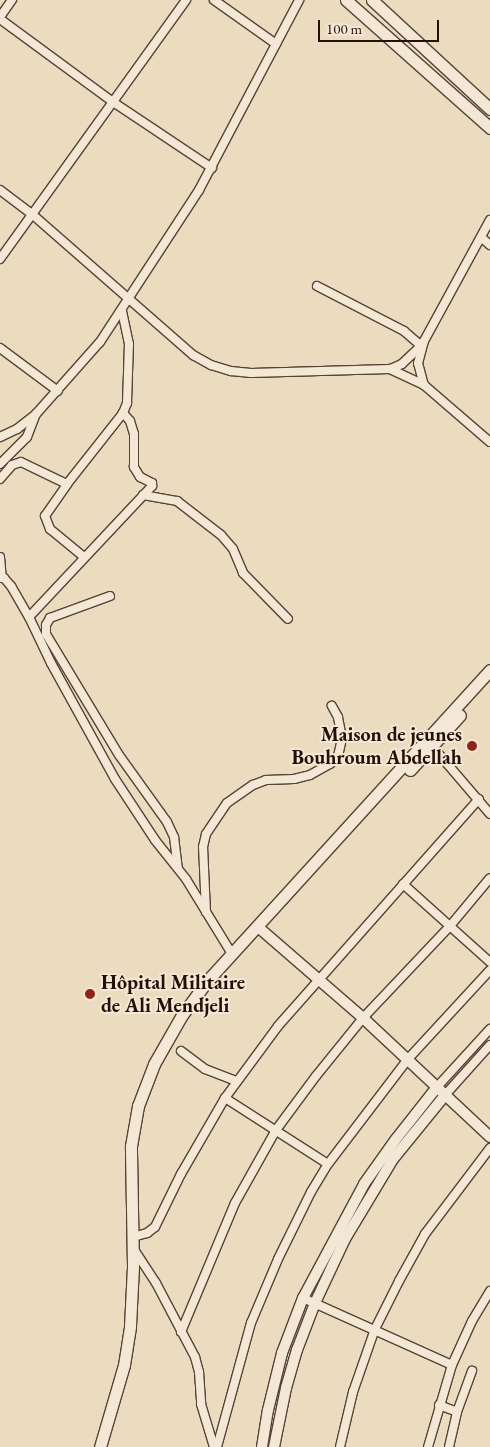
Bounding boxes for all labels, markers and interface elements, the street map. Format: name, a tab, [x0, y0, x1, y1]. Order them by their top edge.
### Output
scale bar	[320, 10, 441, 42]
text: 100 m	[326, 19, 362, 38]
place label: Maison de jeunes Bouhroum Abdellah	[292, 722, 462, 769]
marker: Maison de jeunes Bouhroum Abdellah	[466, 740, 478, 752]
place label: Hôpital Militaire de Ali Mendjeli	[101, 970, 245, 1017]
marker: Hôpital Militaire de Ali Mendjeli	[83, 987, 97, 1001]

